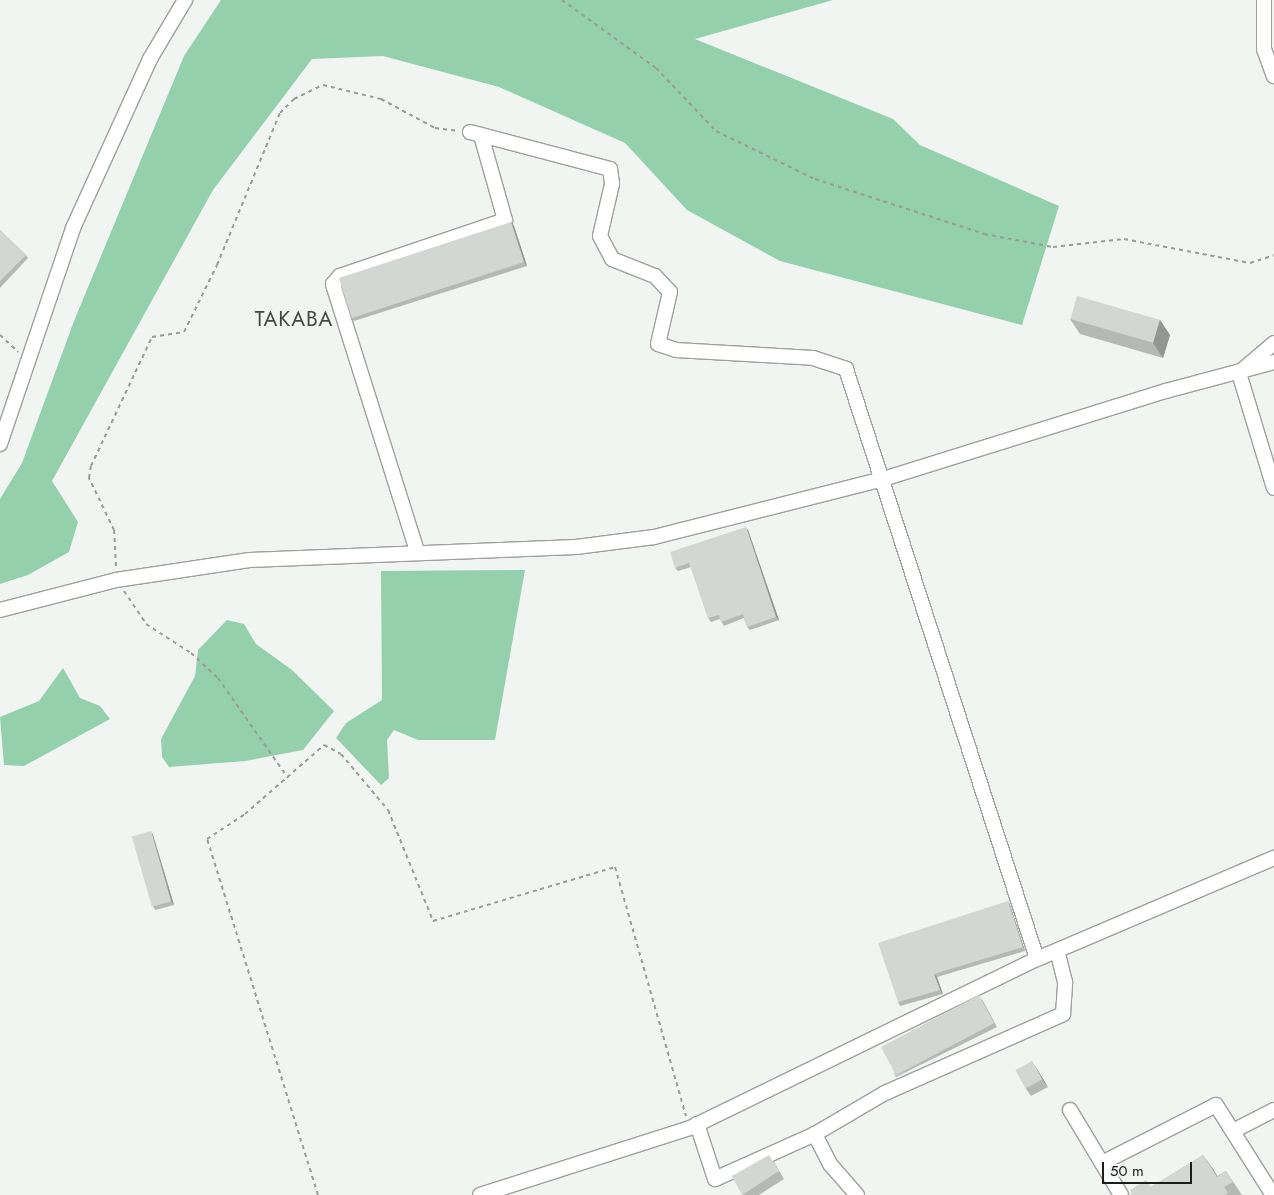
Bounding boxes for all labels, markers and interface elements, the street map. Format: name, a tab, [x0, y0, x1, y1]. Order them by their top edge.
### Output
district label: TAKABA	[254, 306, 334, 332]
scale bar	[1104, 1152, 1194, 1184]
text: 50 m	[1110, 1160, 1144, 1182]

